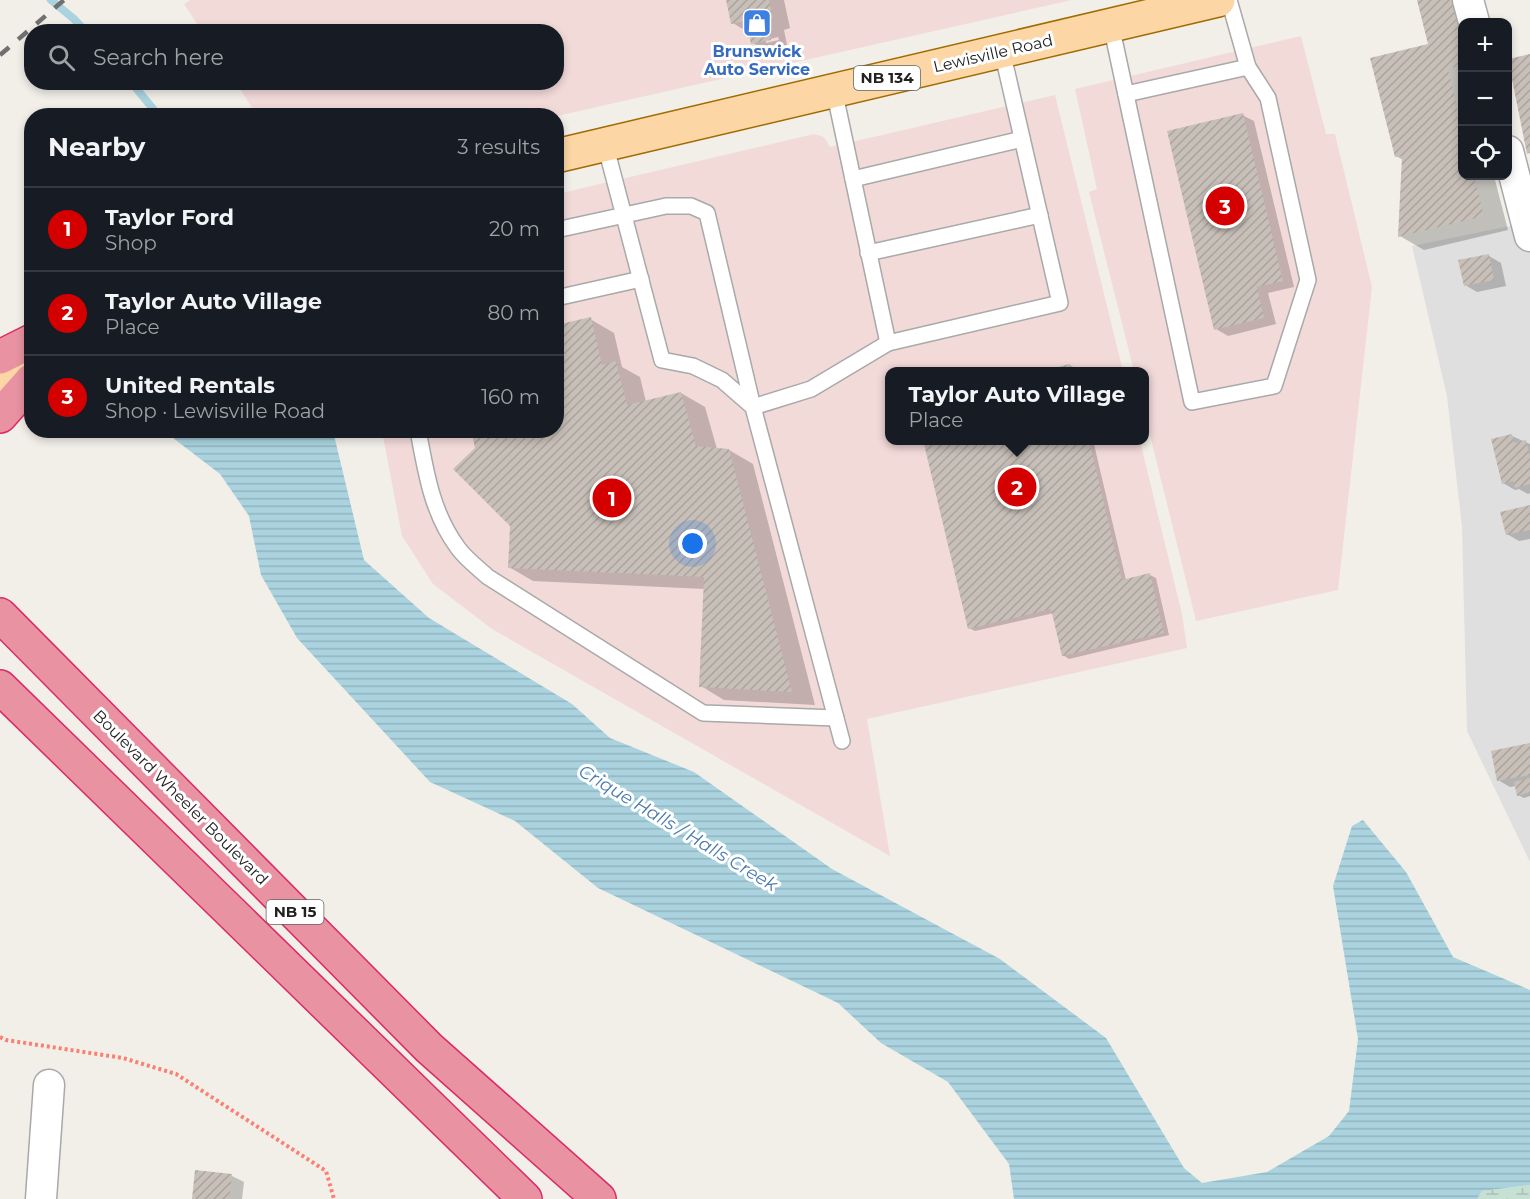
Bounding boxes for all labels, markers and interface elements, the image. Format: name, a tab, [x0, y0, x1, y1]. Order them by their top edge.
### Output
shop icon: Brunswick Auto Service	[741, 7, 773, 39]
map controls	[1458, 18, 1512, 180]
button: +	[1458, 18, 1512, 72]
search box	[24, 24, 564, 90]
street label: Lewisville Road	[931, 30, 1055, 76]
icon: search	[45, 41, 78, 74]
place label: Brunswick Auto Service	[703, 42, 810, 79]
text: Search here	[93, 44, 224, 71]
road number: NB 134	[854, 66, 920, 90]
button: −	[1458, 72, 1512, 126]
button: locate	[1458, 126, 1512, 180]
text: Nearby	[48, 131, 145, 163]
text: 3 results	[457, 135, 540, 159]
pin: 3	[1206, 184, 1244, 228]
text: Taylor Ford	[105, 204, 234, 231]
text: 1	[64, 217, 71, 241]
text: 20 m	[489, 217, 540, 241]
text: Shop	[105, 231, 157, 255]
text: Taylor Auto Village	[105, 288, 322, 315]
text: 2	[62, 301, 73, 325]
text: 80 m	[488, 301, 540, 325]
text: Place	[105, 315, 160, 339]
popup	[885, 367, 1149, 445]
text: United Rentals	[105, 372, 275, 399]
text: Taylor Auto Village	[909, 381, 1125, 408]
text: 3	[62, 385, 73, 409]
text: 160 m	[481, 385, 540, 409]
text: Shop · Lewisville Road	[105, 399, 325, 423]
text: Place	[909, 408, 963, 432]
pin: 2	[998, 464, 1036, 510]
pin: 1	[592, 476, 632, 520]
your location	[678, 529, 707, 558]
street label: Boulevard Wheeler Boulevard	[89, 706, 272, 889]
water label: Crique Halls / Halls Creek	[575, 760, 782, 897]
road number: NB 15	[266, 900, 324, 924]

